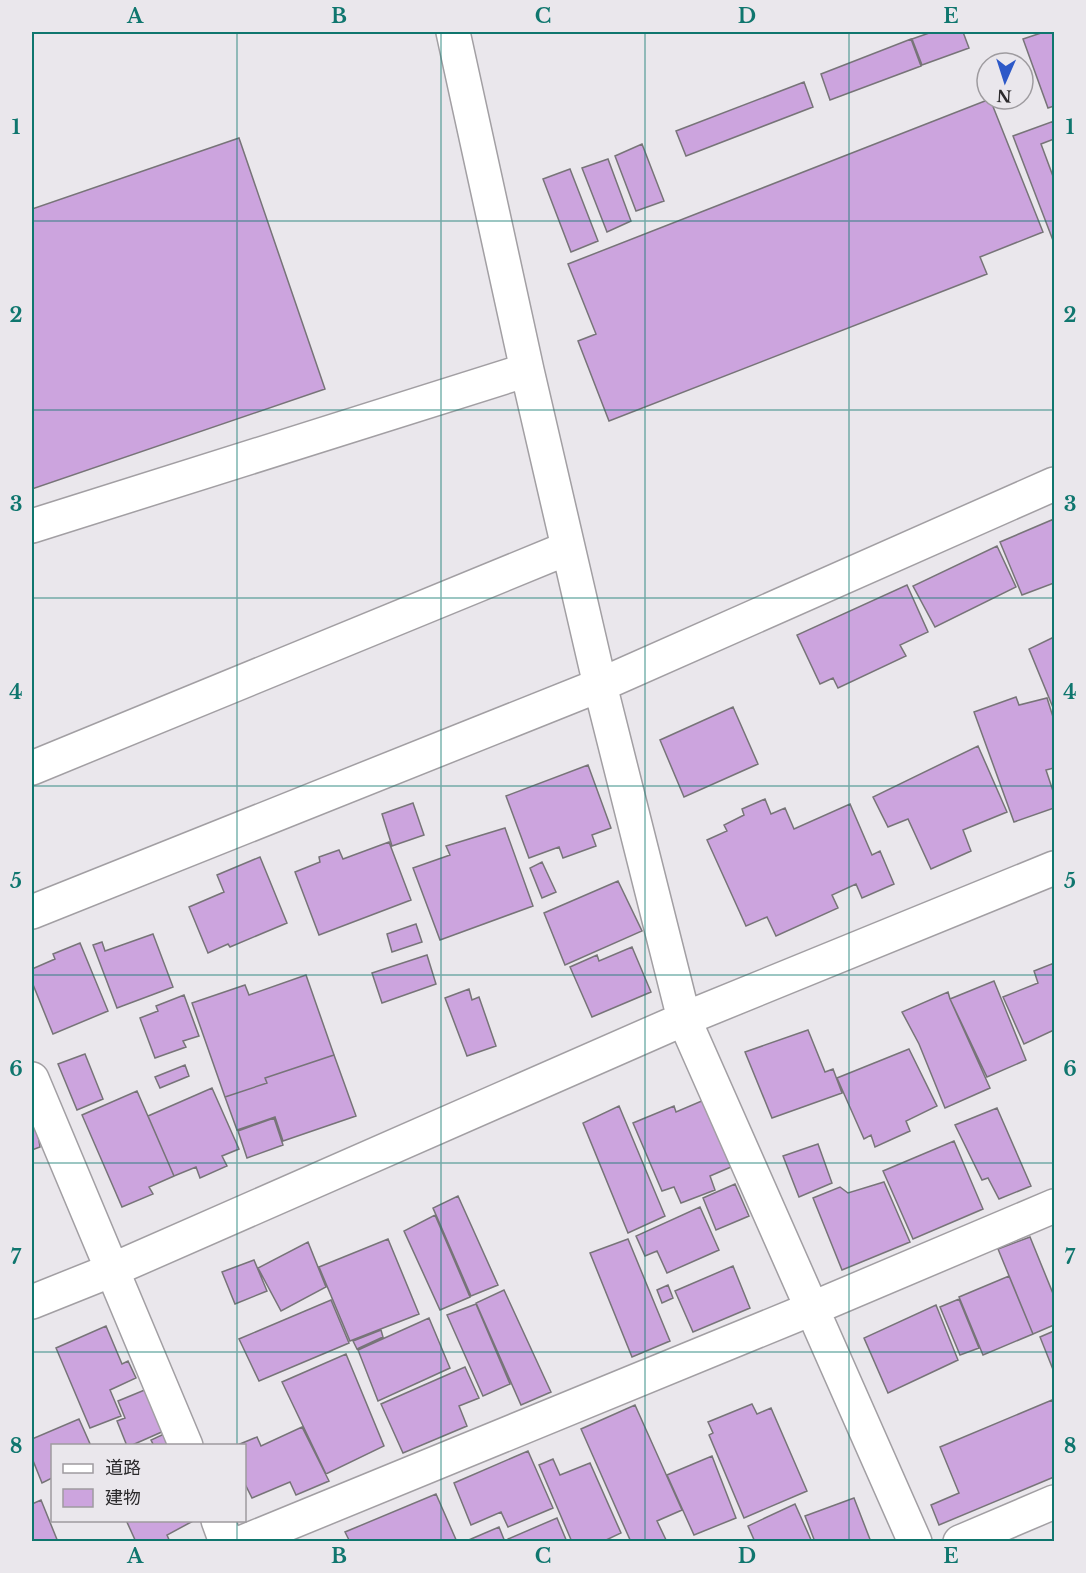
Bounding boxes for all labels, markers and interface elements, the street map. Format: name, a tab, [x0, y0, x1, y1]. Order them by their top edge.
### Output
text: A	[126, 4, 144, 28]
text: B	[331, 4, 347, 28]
text: C	[535, 4, 551, 28]
text: D	[738, 4, 756, 28]
text: E	[943, 4, 959, 28]
north arrow	[975, 51, 1035, 111]
text: N	[996, 86, 1012, 106]
text: 1	[12, 115, 21, 139]
text: 1	[1066, 115, 1075, 139]
text: 2	[9, 303, 23, 327]
text: 2	[1063, 303, 1077, 327]
text: 3	[10, 492, 22, 516]
text: 3	[1064, 492, 1076, 516]
text: 4	[9, 680, 23, 704]
text: 4	[1063, 680, 1077, 704]
text: 5	[10, 869, 22, 893]
text: 5	[1064, 869, 1076, 893]
text: 6	[9, 1057, 23, 1081]
text: 6	[1063, 1057, 1077, 1081]
text: 7	[11, 1245, 22, 1269]
text: 7	[1065, 1245, 1076, 1269]
text: 8	[10, 1434, 22, 1458]
text: 8	[1064, 1434, 1076, 1458]
legend	[51, 1444, 246, 1522]
text: 道路	[105, 1457, 141, 1479]
text: 建物	[105, 1487, 141, 1509]
text: A	[126, 1544, 144, 1568]
text: B	[331, 1544, 347, 1568]
text: C	[535, 1544, 551, 1568]
text: D	[738, 1544, 756, 1568]
text: E	[943, 1544, 959, 1568]

